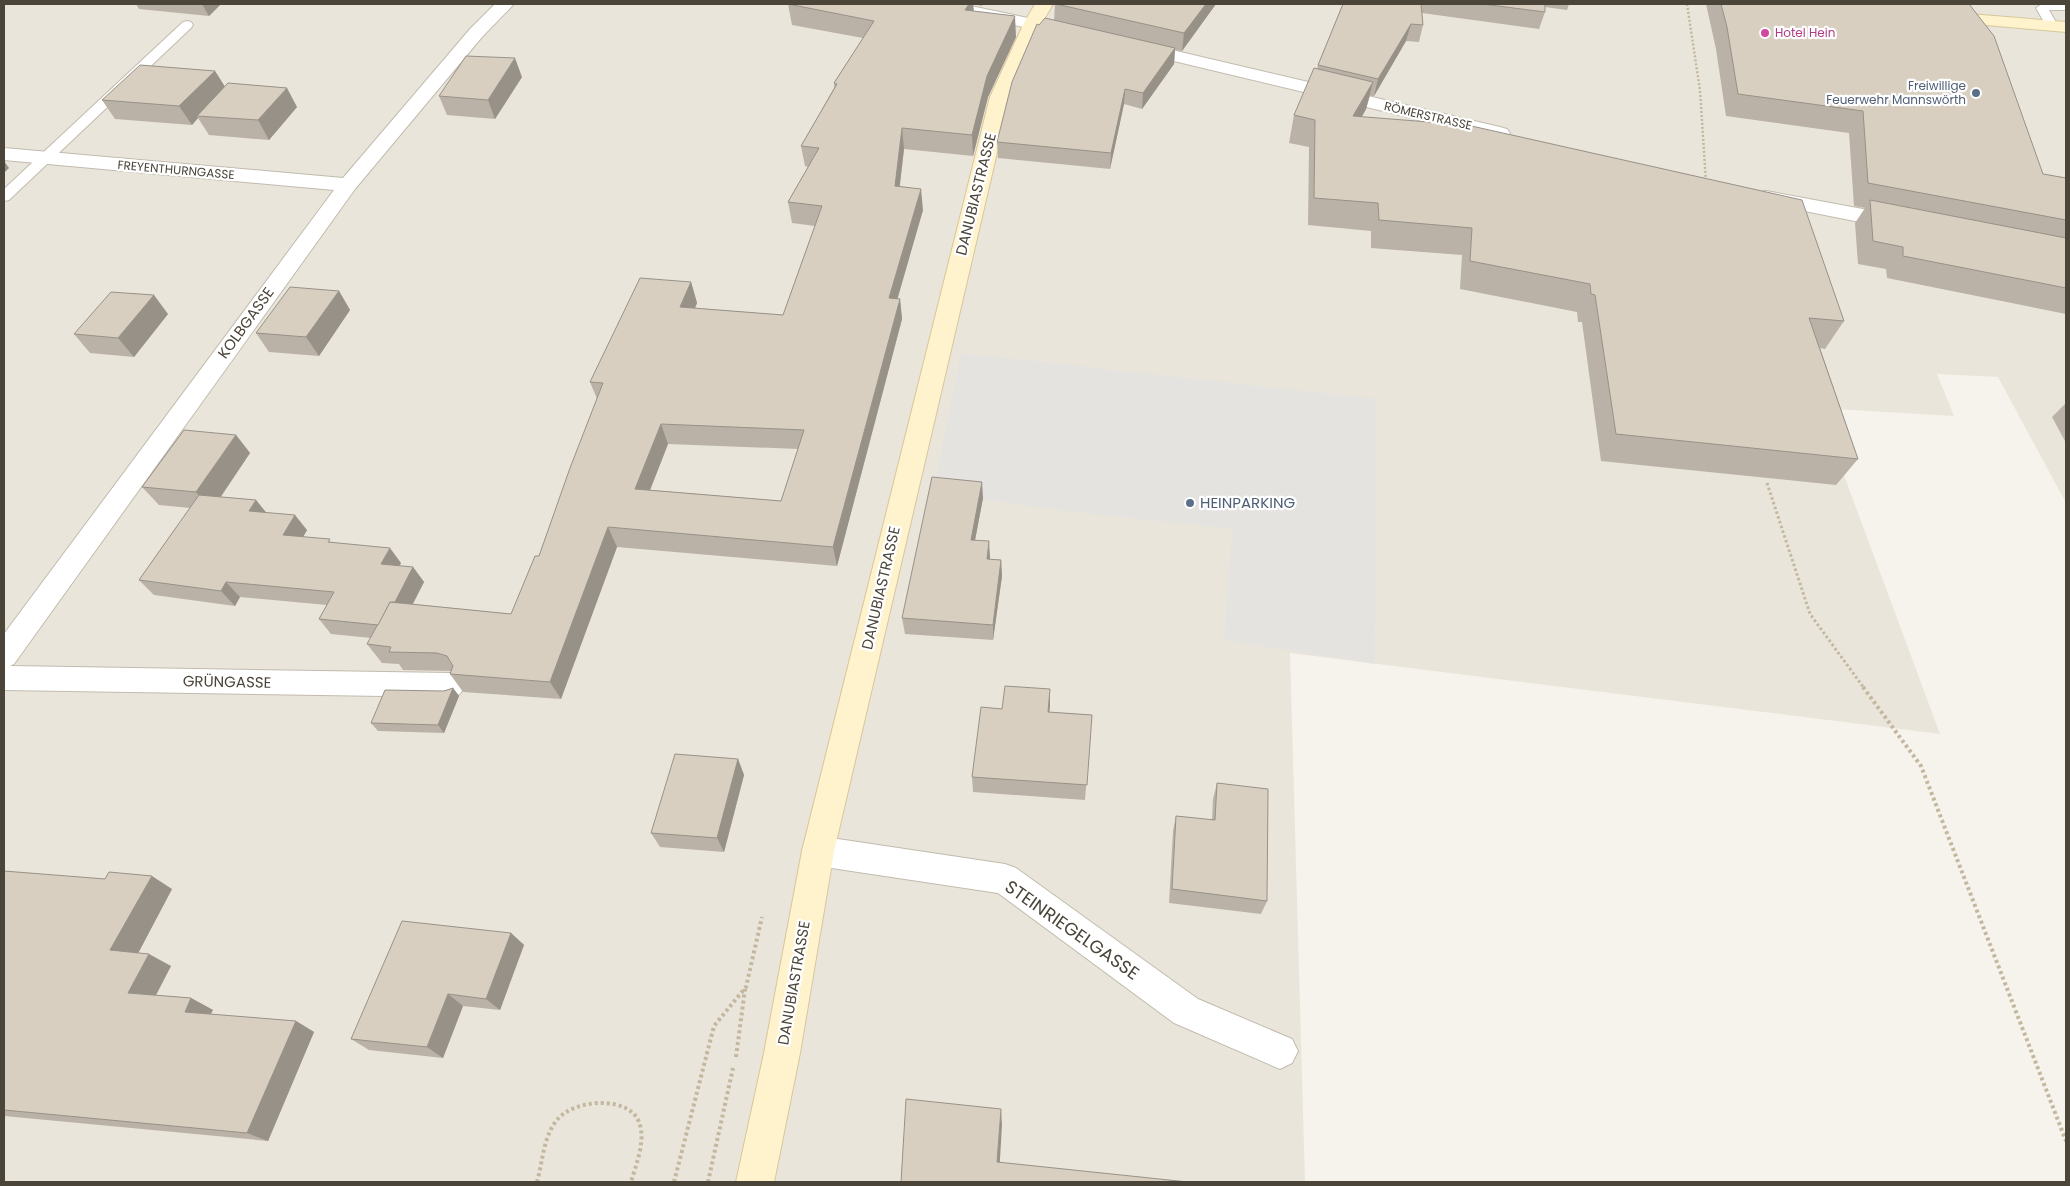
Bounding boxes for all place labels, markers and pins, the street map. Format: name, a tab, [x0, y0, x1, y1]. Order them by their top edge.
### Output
place label: Hotel Hein	[1775, 24, 1835, 41]
marker: Hotel Hein	[1759, 27, 1771, 39]
place label: Freiwillige Feuerwehr Mannswörth	[1826, 77, 1966, 108]
marker: Freiwillige Feuerwehr Mannswörth	[1970, 87, 1982, 99]
place label: HEINPARKING	[1200, 492, 1295, 513]
marker: HEINPARKING	[1184, 497, 1196, 509]

